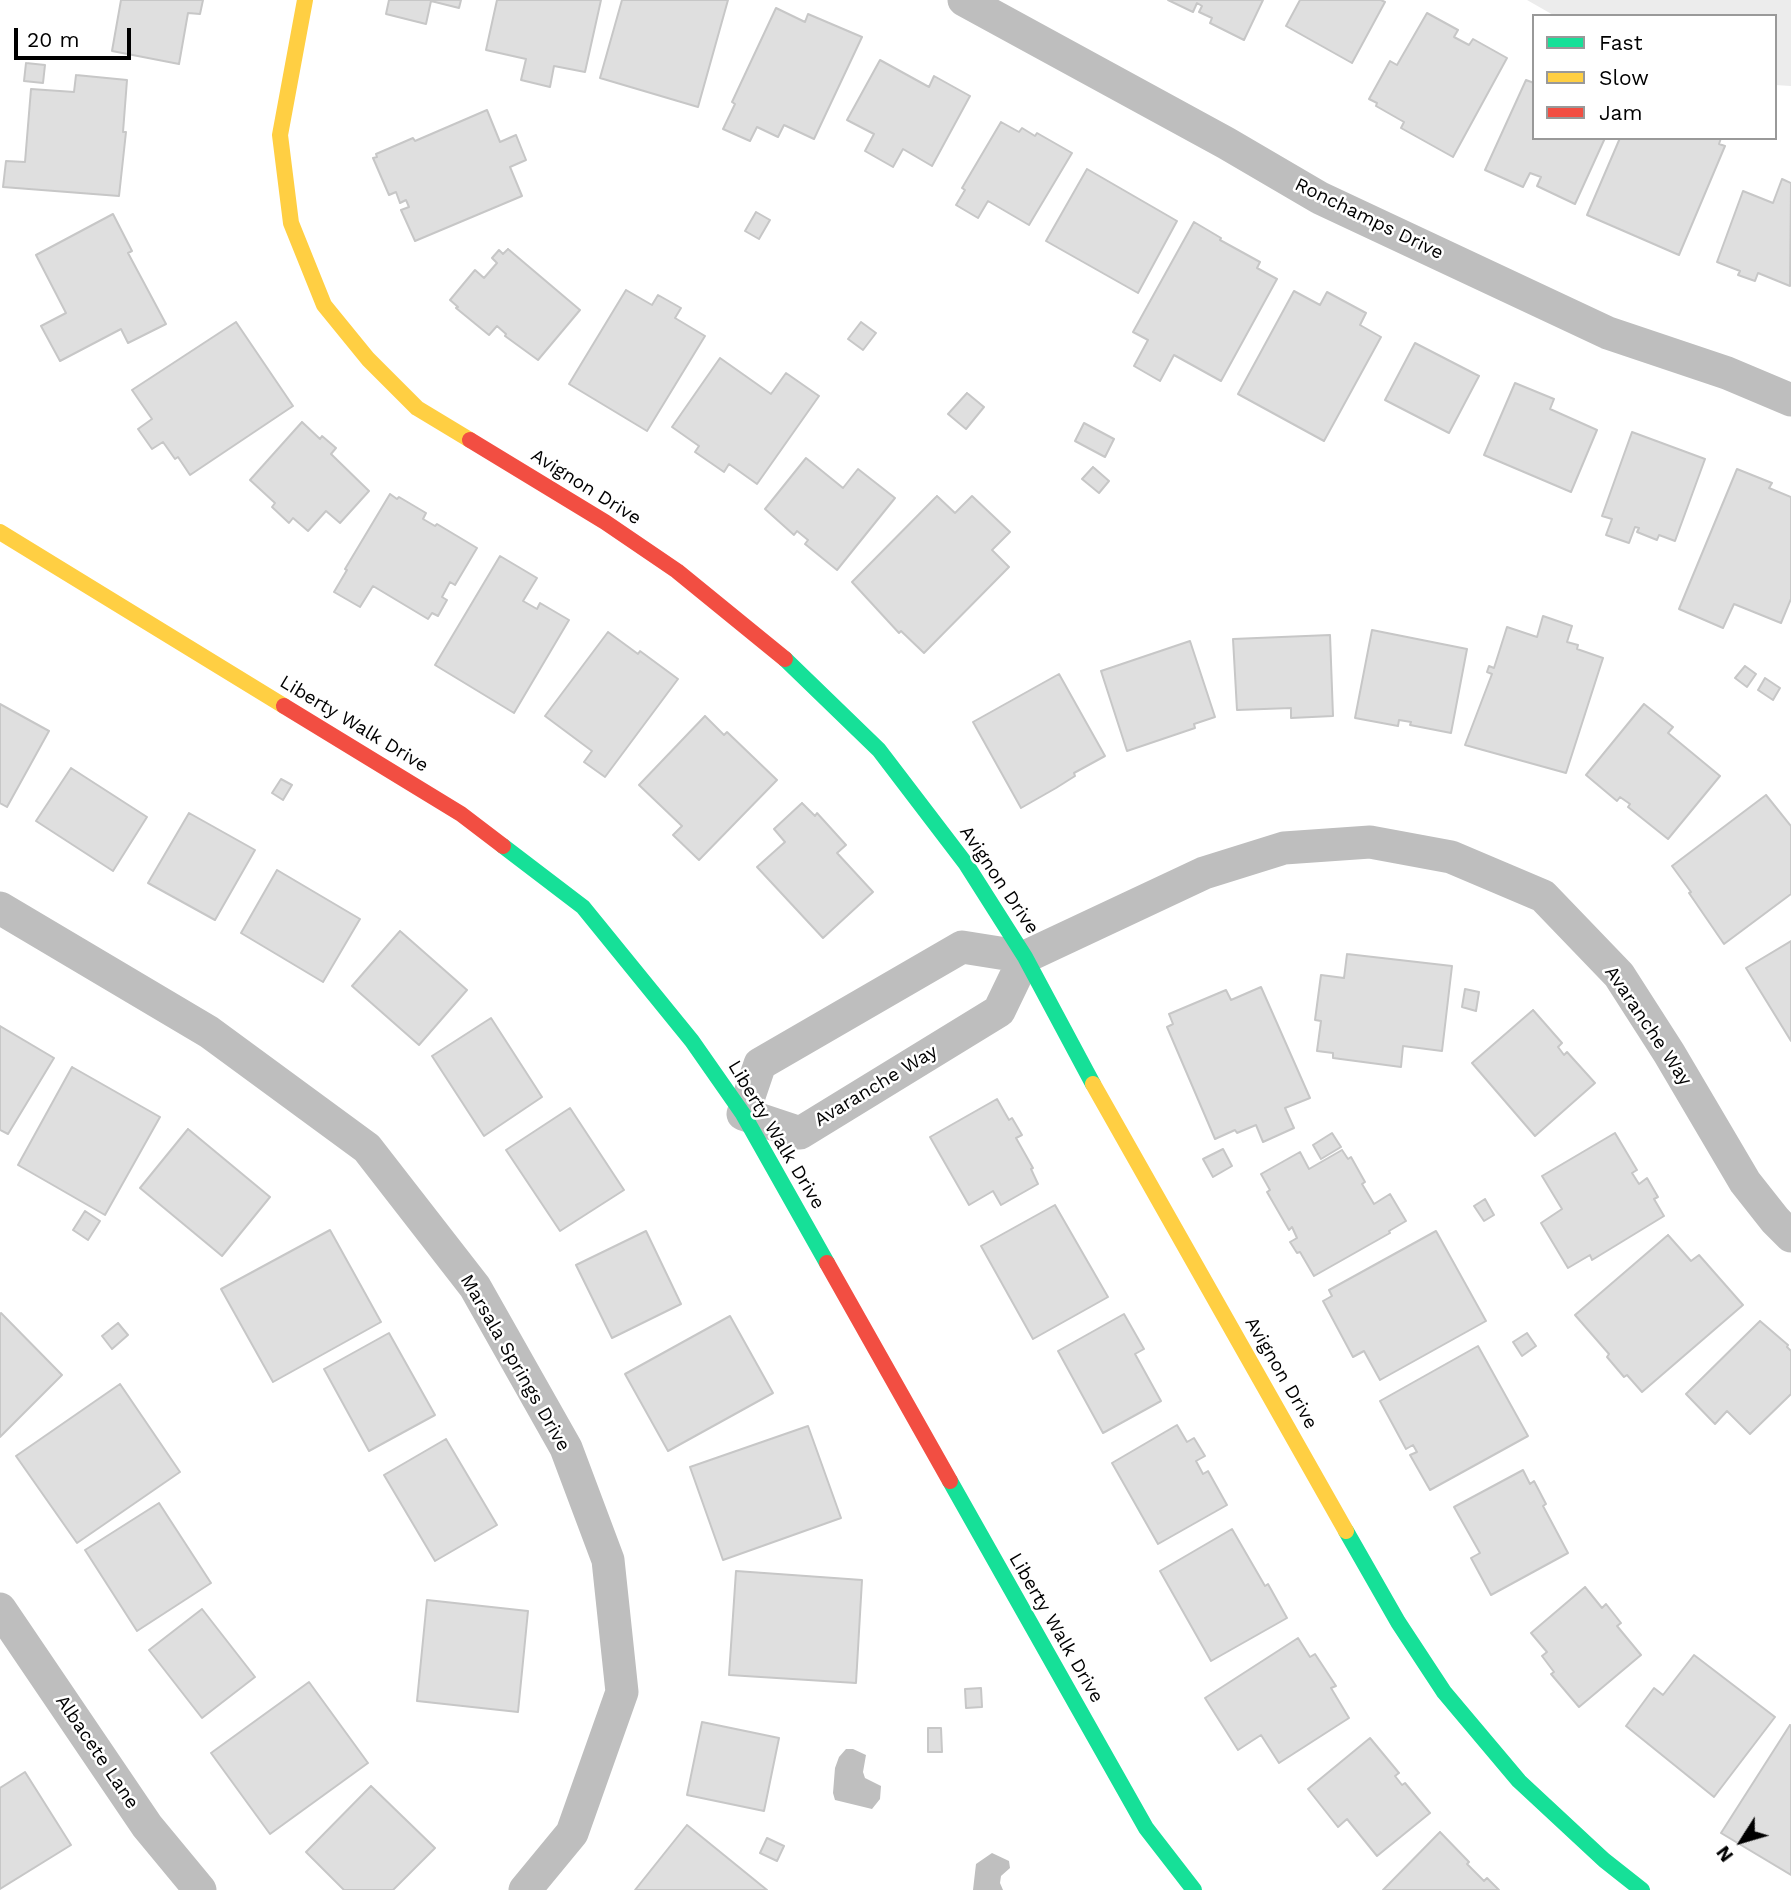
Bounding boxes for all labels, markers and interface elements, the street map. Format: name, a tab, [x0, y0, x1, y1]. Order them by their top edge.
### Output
scale bar	[18, 14, 135, 58]
legend	[1532, 14, 1777, 140]
text: 20 m	[27, 27, 79, 52]
text: Fast	[1599, 30, 1643, 55]
text: Slow	[1599, 65, 1649, 90]
text: Jam	[1599, 100, 1642, 125]
street label: Ronchamps Drive	[1291, 173, 1447, 265]
street label: Avignon Drive	[527, 444, 645, 530]
street label: Liberty Walk Drive	[276, 671, 432, 777]
street label: Avignon Drive	[954, 822, 1044, 938]
street label: Avaranche Way	[1600, 962, 1696, 1090]
street label: Avaranche Way	[810, 1040, 942, 1132]
street label: Liberty Walk Drive	[723, 1057, 829, 1213]
street label: Marsala Springs Drive	[455, 1271, 575, 1455]
street label: Avignon Drive	[1240, 1313, 1322, 1433]
street label: Liberty Walk Drive	[1004, 1549, 1108, 1707]
street label: Albacete Lane	[50, 1691, 144, 1813]
north arrow	[1707, 1806, 1777, 1876]
text: N	[1711, 1841, 1738, 1866]

